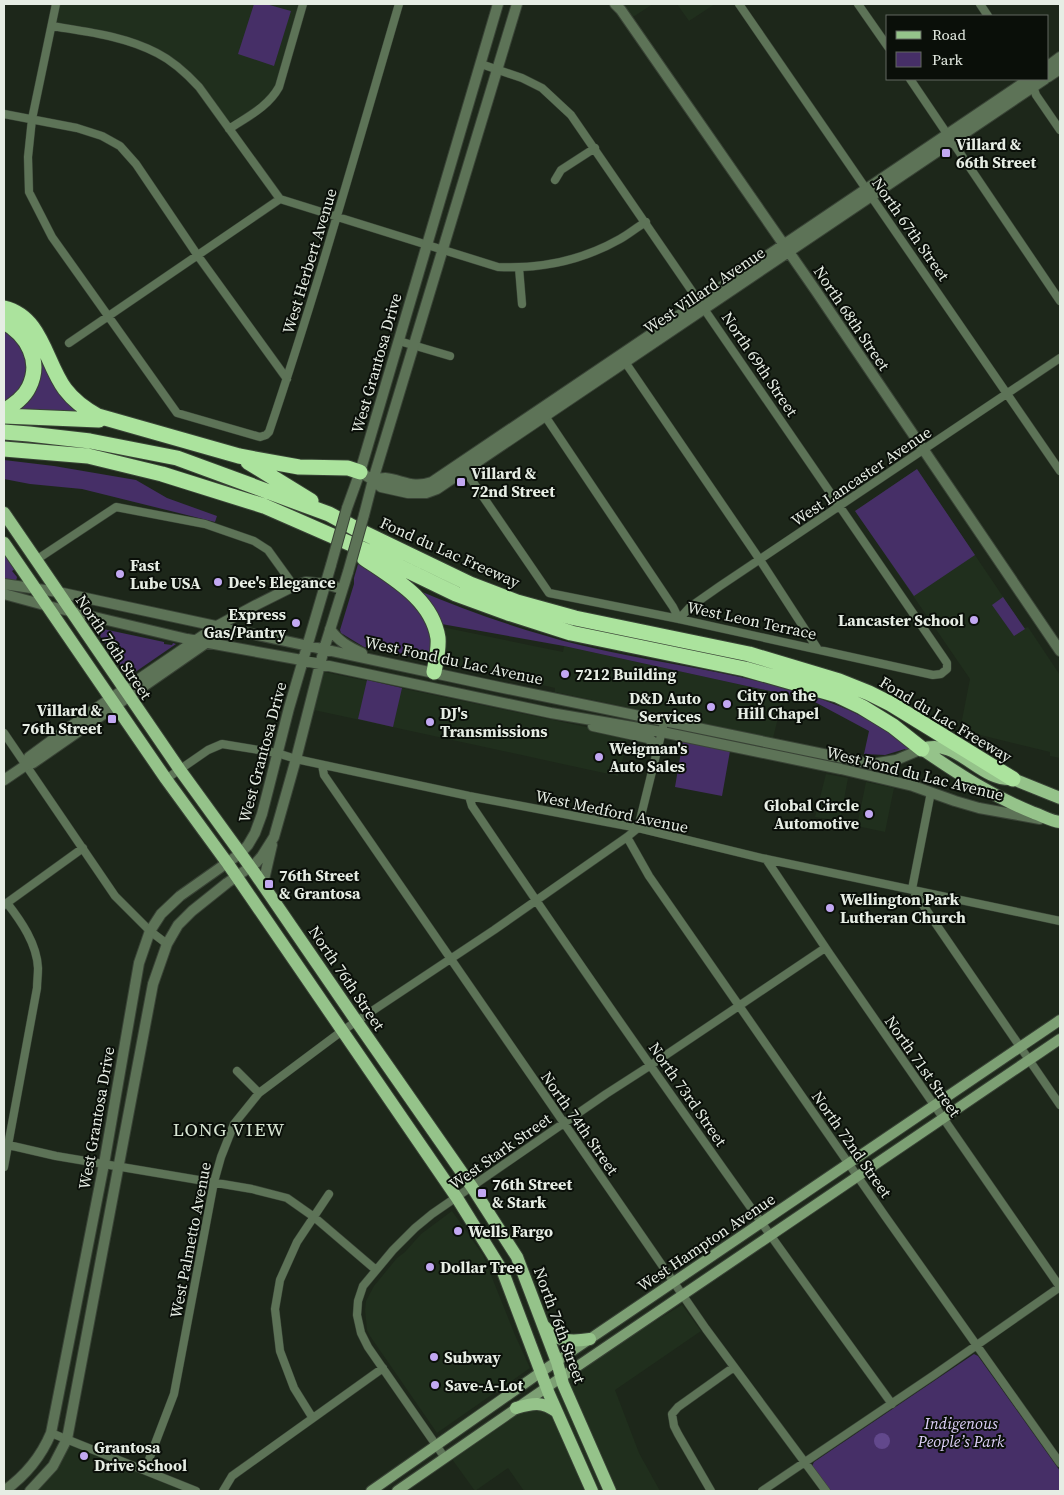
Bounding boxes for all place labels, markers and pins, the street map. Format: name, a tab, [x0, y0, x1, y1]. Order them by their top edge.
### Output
place label: Villard & 66th Street	[956, 133, 1036, 173]
marker: Villard & 66th Street	[940, 147, 952, 159]
place label: Villard & 72nd Street	[471, 462, 555, 502]
marker: Villard & 72nd Street	[455, 476, 467, 488]
place label: Fast Lube USA	[130, 554, 201, 594]
marker: Fast Lube USA	[114, 568, 126, 580]
place label: Dee's Elegance	[228, 571, 335, 593]
marker: Dee's Elegance	[212, 576, 224, 588]
place label: Express Gas/Pantry	[204, 603, 286, 643]
place label: Lancaster School	[838, 609, 964, 631]
marker: Lancaster School	[968, 614, 980, 626]
marker: Express Gas/Pantry	[290, 617, 302, 629]
place label: 7212 Building	[575, 663, 677, 685]
marker: 7212 Building	[559, 668, 571, 680]
place label: City on the Hill Chapel	[737, 684, 819, 724]
place label: D&D Auto Services	[629, 687, 701, 727]
marker: City on the Hill Chapel	[721, 698, 733, 710]
place label: Villard & 76th Street	[22, 699, 102, 739]
marker: D&D Auto Services	[705, 701, 717, 713]
place label: DJ's Transmissions	[440, 702, 548, 742]
marker: Villard & 76th Street	[106, 713, 118, 725]
marker: DJ's Transmissions	[424, 716, 436, 728]
place label: Weigman's Auto Sales	[609, 737, 688, 777]
marker: Weigman's Auto Sales	[593, 751, 605, 763]
place label: Global Circle Automotive	[764, 794, 859, 834]
marker: Global Circle Automotive	[863, 808, 875, 820]
place label: 76th Street & Grantosa	[279, 864, 361, 904]
marker: 76th Street & Grantosa	[263, 878, 275, 890]
place label: Wellington Park Lutheran Church	[840, 888, 966, 928]
marker: Wellington Park Lutheran Church	[824, 902, 836, 914]
place label: 76th Street & Stark	[492, 1173, 572, 1213]
marker: 76th Street & Stark	[476, 1187, 488, 1199]
place label: Wells Fargo	[468, 1220, 553, 1242]
marker: Wells Fargo	[452, 1225, 464, 1237]
place label: Dollar Tree	[440, 1256, 523, 1278]
marker: Dollar Tree	[424, 1261, 436, 1273]
place label: Subway	[444, 1346, 501, 1368]
marker: Subway	[428, 1351, 440, 1363]
place label: Save-A-Lot	[445, 1374, 524, 1396]
marker: Save-A-Lot	[429, 1379, 441, 1391]
place label: Grantosa Drive School	[94, 1436, 187, 1476]
marker: Grantosa Drive School	[78, 1450, 90, 1462]

